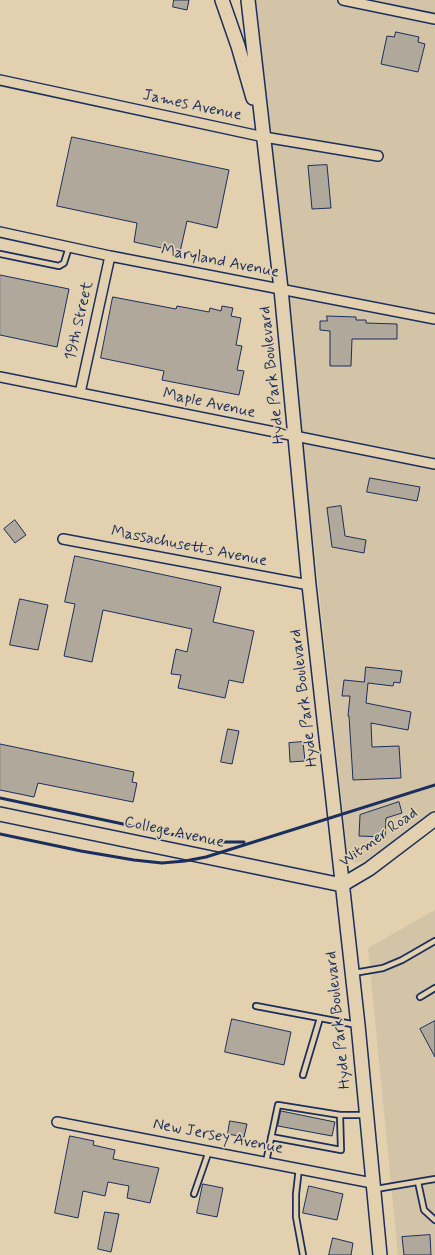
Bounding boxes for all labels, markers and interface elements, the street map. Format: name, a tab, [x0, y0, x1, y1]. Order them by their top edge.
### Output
street label: James Avenue	[141, 86, 243, 126]
street label: Maryland Avenue	[159, 241, 281, 283]
street label: 19th Street	[62, 280, 98, 362]
street label: Hyde Park Boulevard	[256, 305, 290, 445]
street label: Maple Avenue	[161, 385, 257, 423]
street label: Massachusetts Avenue	[109, 522, 269, 572]
street label: Hyde Park Boulevard	[287, 628, 323, 768]
street label: Witmer Road	[336, 804, 422, 872]
street label: College Avenue	[122, 813, 226, 853]
street label: Hyde Park Boulevard	[322, 950, 356, 1090]
street label: New Jersey Avenue	[151, 1115, 285, 1159]

